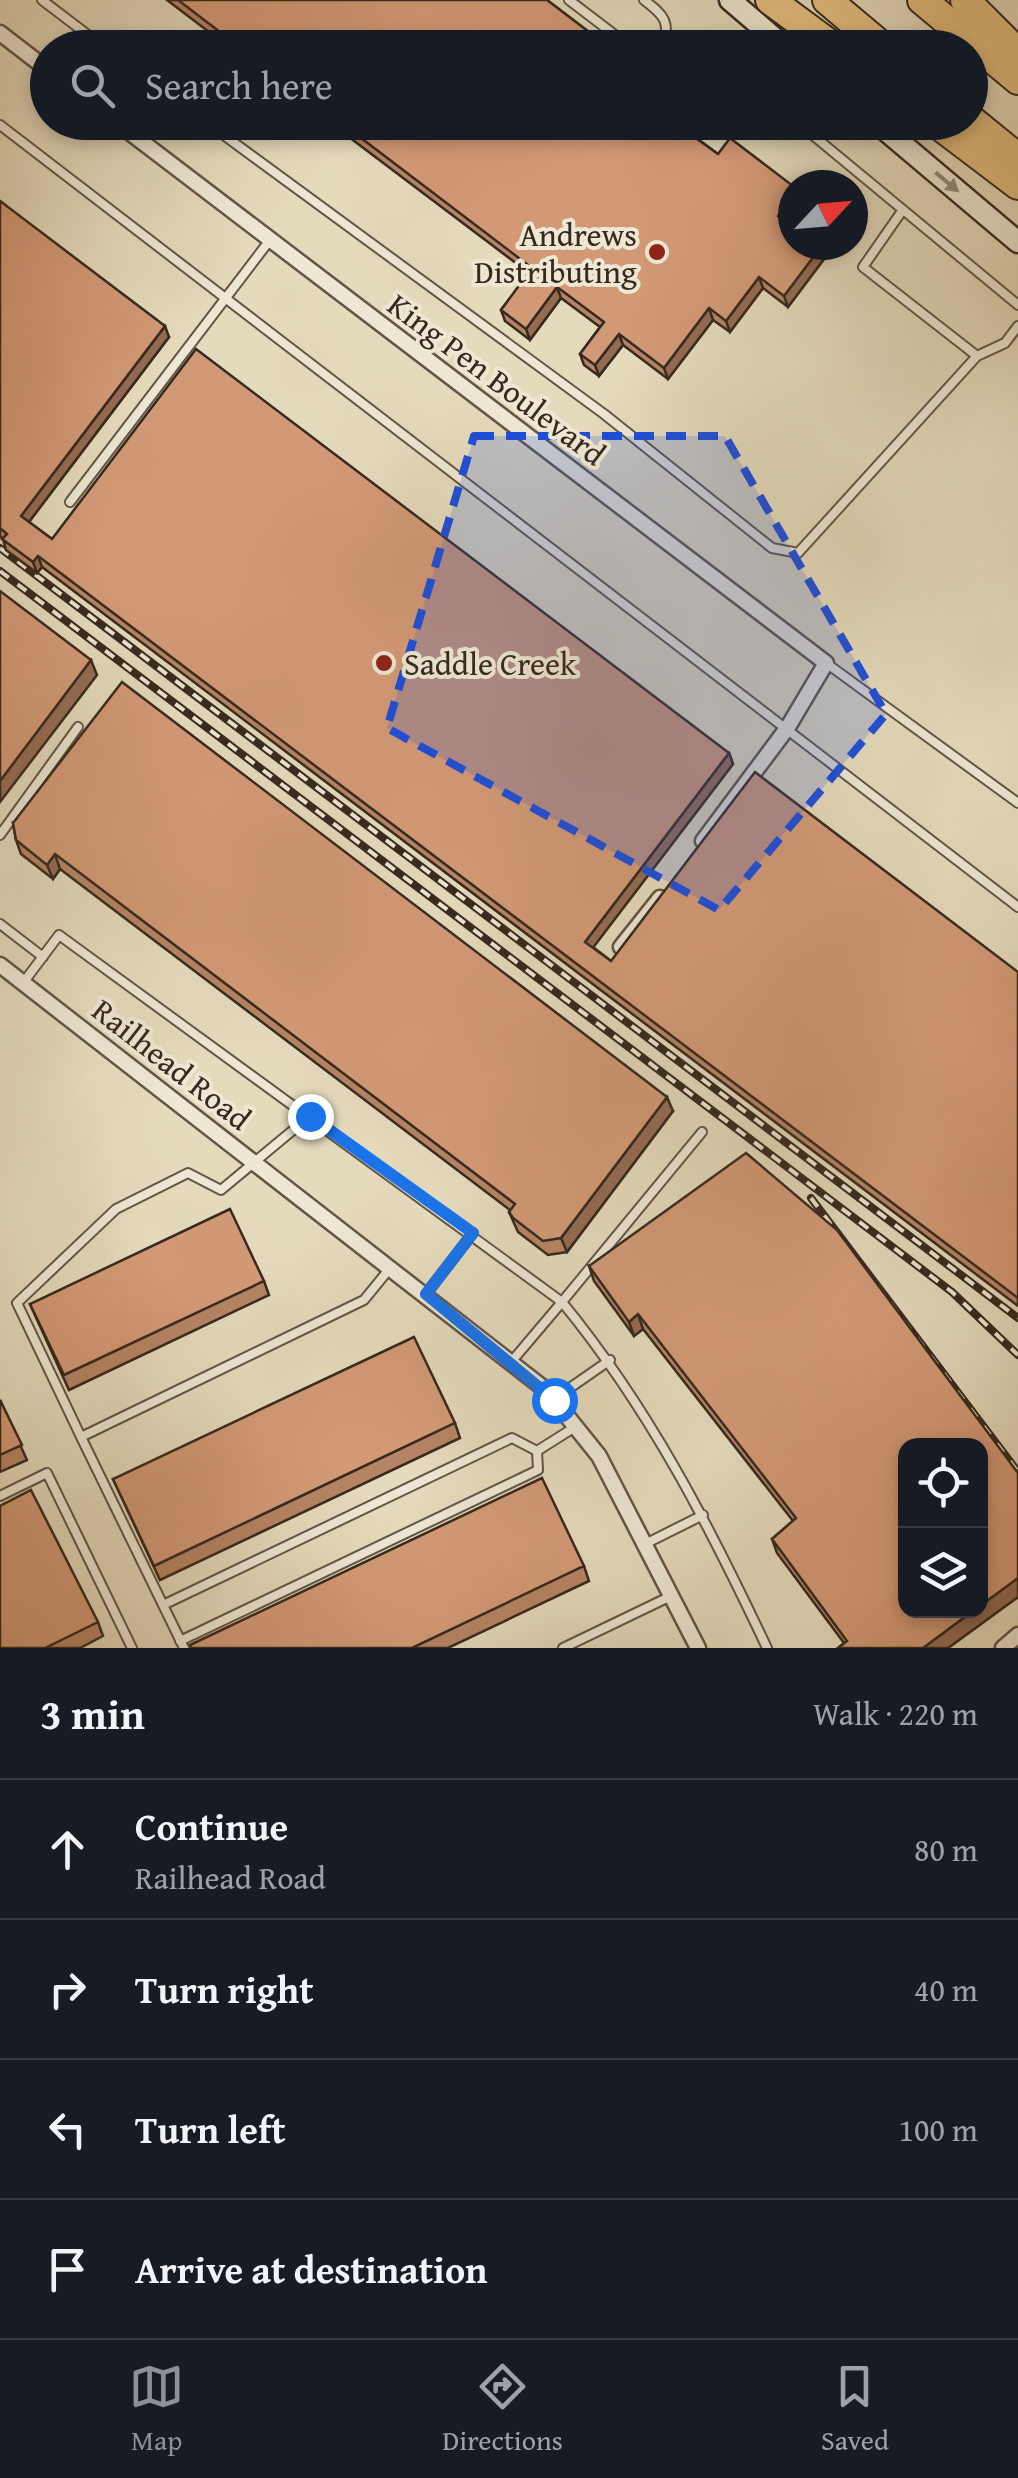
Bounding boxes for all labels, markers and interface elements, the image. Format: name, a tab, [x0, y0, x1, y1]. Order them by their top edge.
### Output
search box	[30, 30, 988, 140]
text: Search here	[145, 57, 333, 113]
icon: search	[65, 58, 120, 113]
north arrow	[778, 170, 868, 260]
one-way arrow	[934, 171, 959, 192]
place label: Andrews Distributing	[474, 211, 637, 295]
marker: Andrews Distributing	[646, 241, 668, 263]
street label: King Pen Boulevard	[378, 281, 616, 477]
place label: Saddle Creek	[404, 640, 577, 687]
marker: Saddle Creek	[373, 652, 395, 674]
street label: Railhead Road	[82, 987, 262, 1141]
route end	[288, 1094, 334, 1140]
route start	[532, 1378, 578, 1424]
map controls	[898, 1438, 988, 1618]
button: locate	[898, 1438, 988, 1528]
button: layers	[898, 1528, 988, 1618]
text: 3 min	[40, 1683, 145, 1744]
text: Walk · 220 m	[813, 1690, 978, 1737]
text: Continue	[135, 1798, 288, 1854]
icon: ahead	[40, 1822, 95, 1877]
text: 80 m	[914, 1826, 978, 1873]
text: Railhead Road	[135, 1854, 326, 1901]
text: Turn right	[135, 1961, 314, 2017]
icon: right	[40, 1962, 95, 2017]
text: 40 m	[914, 1966, 978, 2013]
text: Turn left	[135, 2101, 286, 2157]
icon: left	[40, 2102, 95, 2157]
text: 100 m	[899, 2106, 978, 2153]
text: Arrive at destination	[135, 2241, 488, 2297]
icon: arrive	[40, 2242, 95, 2297]
tab: Map	[129, 2359, 184, 2460]
tab: Directions	[442, 2359, 563, 2460]
tab: Saved	[821, 2359, 889, 2460]

